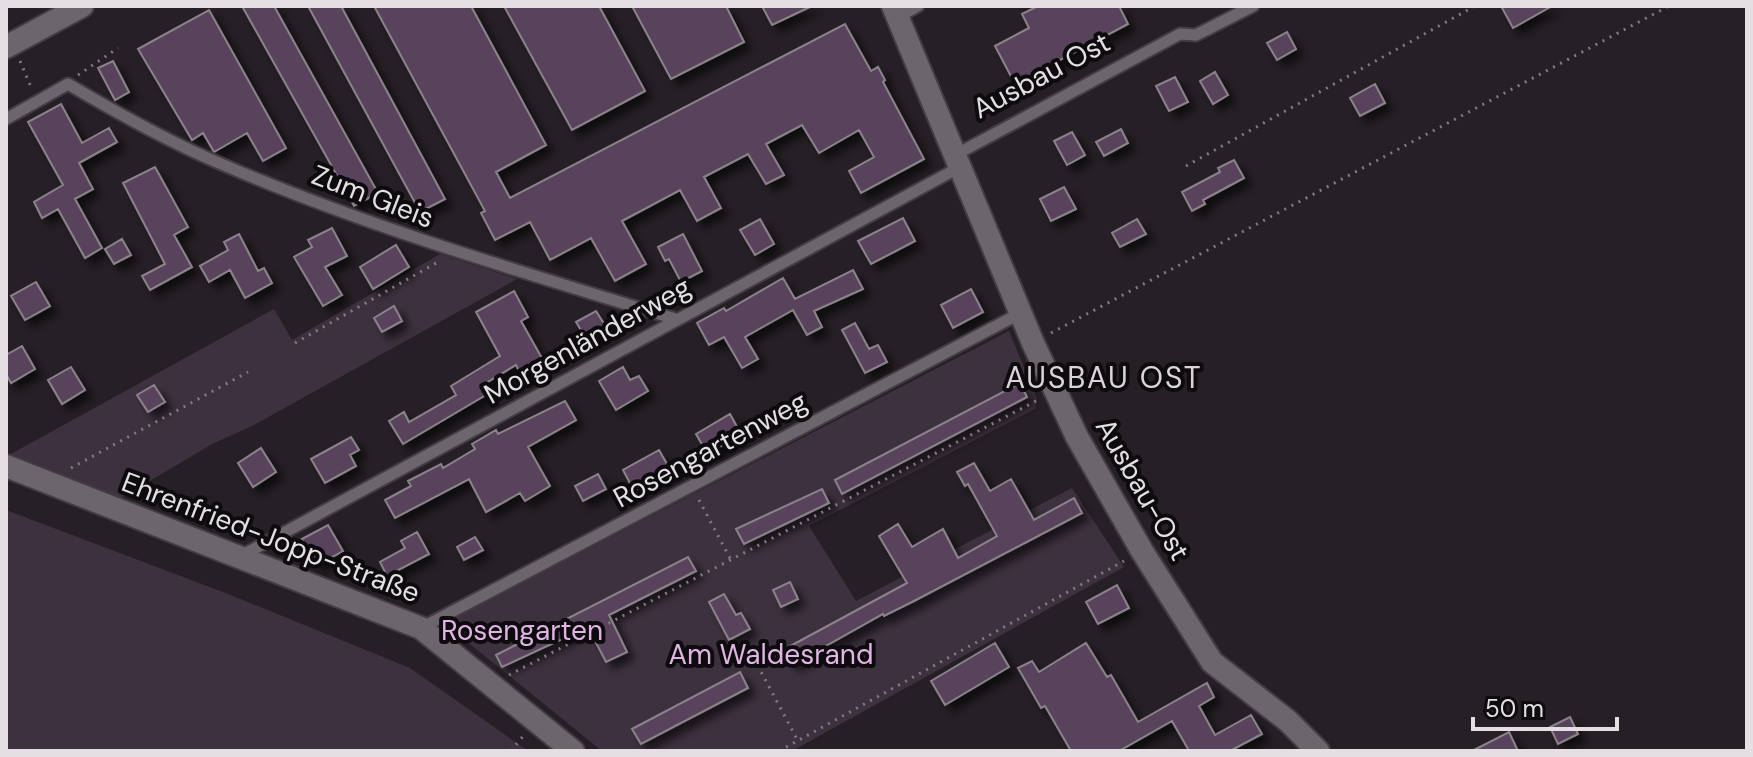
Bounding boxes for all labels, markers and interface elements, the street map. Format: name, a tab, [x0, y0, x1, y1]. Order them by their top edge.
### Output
street label: Ausbau Ost	[966, 24, 1116, 127]
street label: Zum Gleis	[307, 156, 439, 237]
street label: Morgenländerweg	[477, 268, 697, 413]
district label: AUSBAU OST	[1005, 358, 1203, 397]
street label: Rosengartenweg	[607, 383, 814, 516]
street label: Ausbau-Ost	[1087, 411, 1198, 567]
street label: Ehrenfried-Jopp-Straße	[116, 463, 425, 611]
park label: Rosengarten	[441, 612, 603, 649]
park label: Am Waldesrand	[669, 636, 873, 673]
scale bar	[1473, 681, 1617, 731]
text: 50 m	[1485, 693, 1544, 724]

